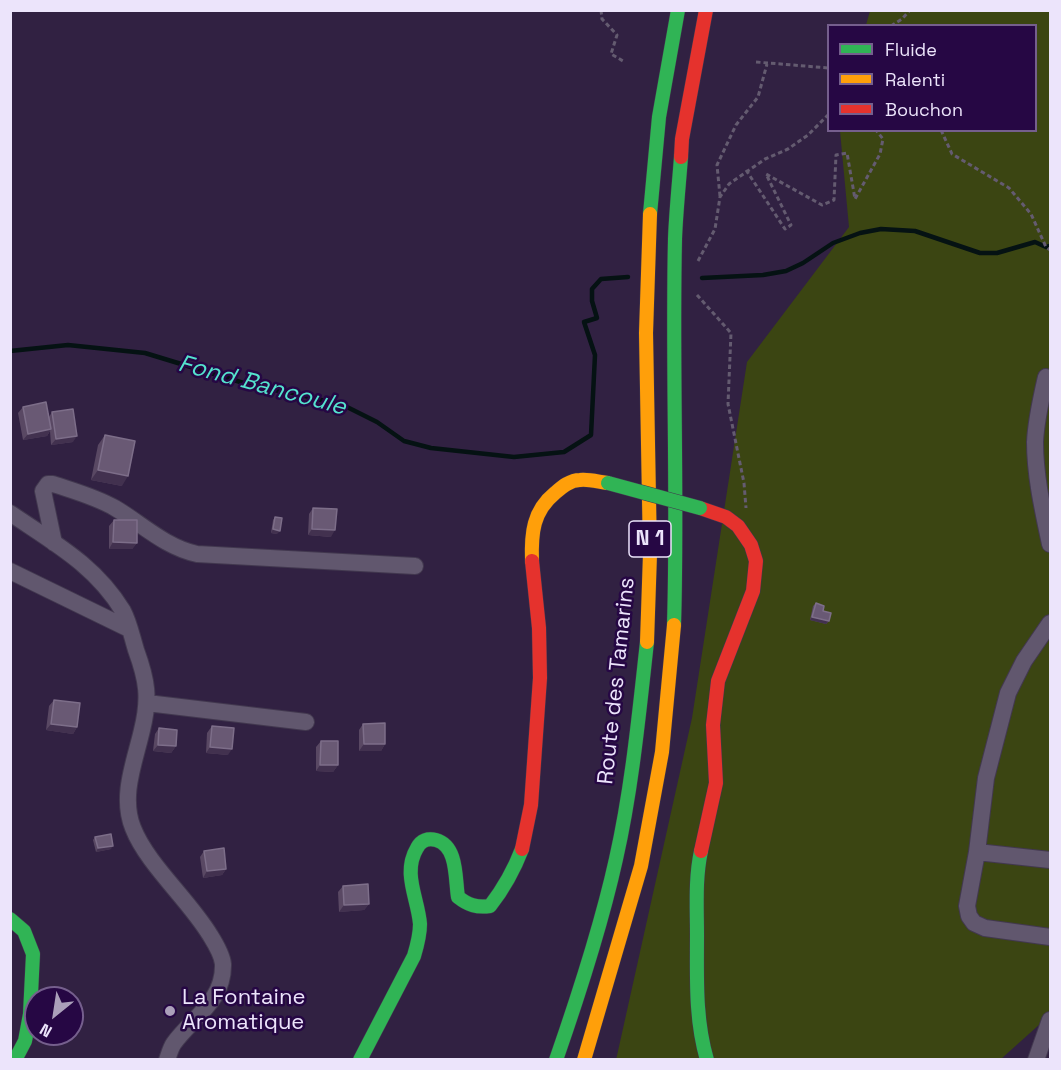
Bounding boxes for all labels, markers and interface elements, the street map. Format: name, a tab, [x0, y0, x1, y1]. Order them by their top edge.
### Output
legend	[827, 24, 1037, 132]
text: Fluide	[885, 38, 937, 61]
text: Ralenti	[885, 68, 945, 91]
text: Bouchon	[885, 98, 963, 121]
water label: Fond Bancoule	[175, 350, 349, 422]
road number: N 1	[629, 521, 671, 557]
street label: Route des Tamarins	[593, 576, 641, 786]
place label: La Fontaine Aromatique	[182, 985, 305, 1036]
north arrow	[24, 986, 84, 1046]
marker: La Fontaine Aromatique	[163, 1004, 177, 1018]
text: N	[36, 1019, 56, 1042]

